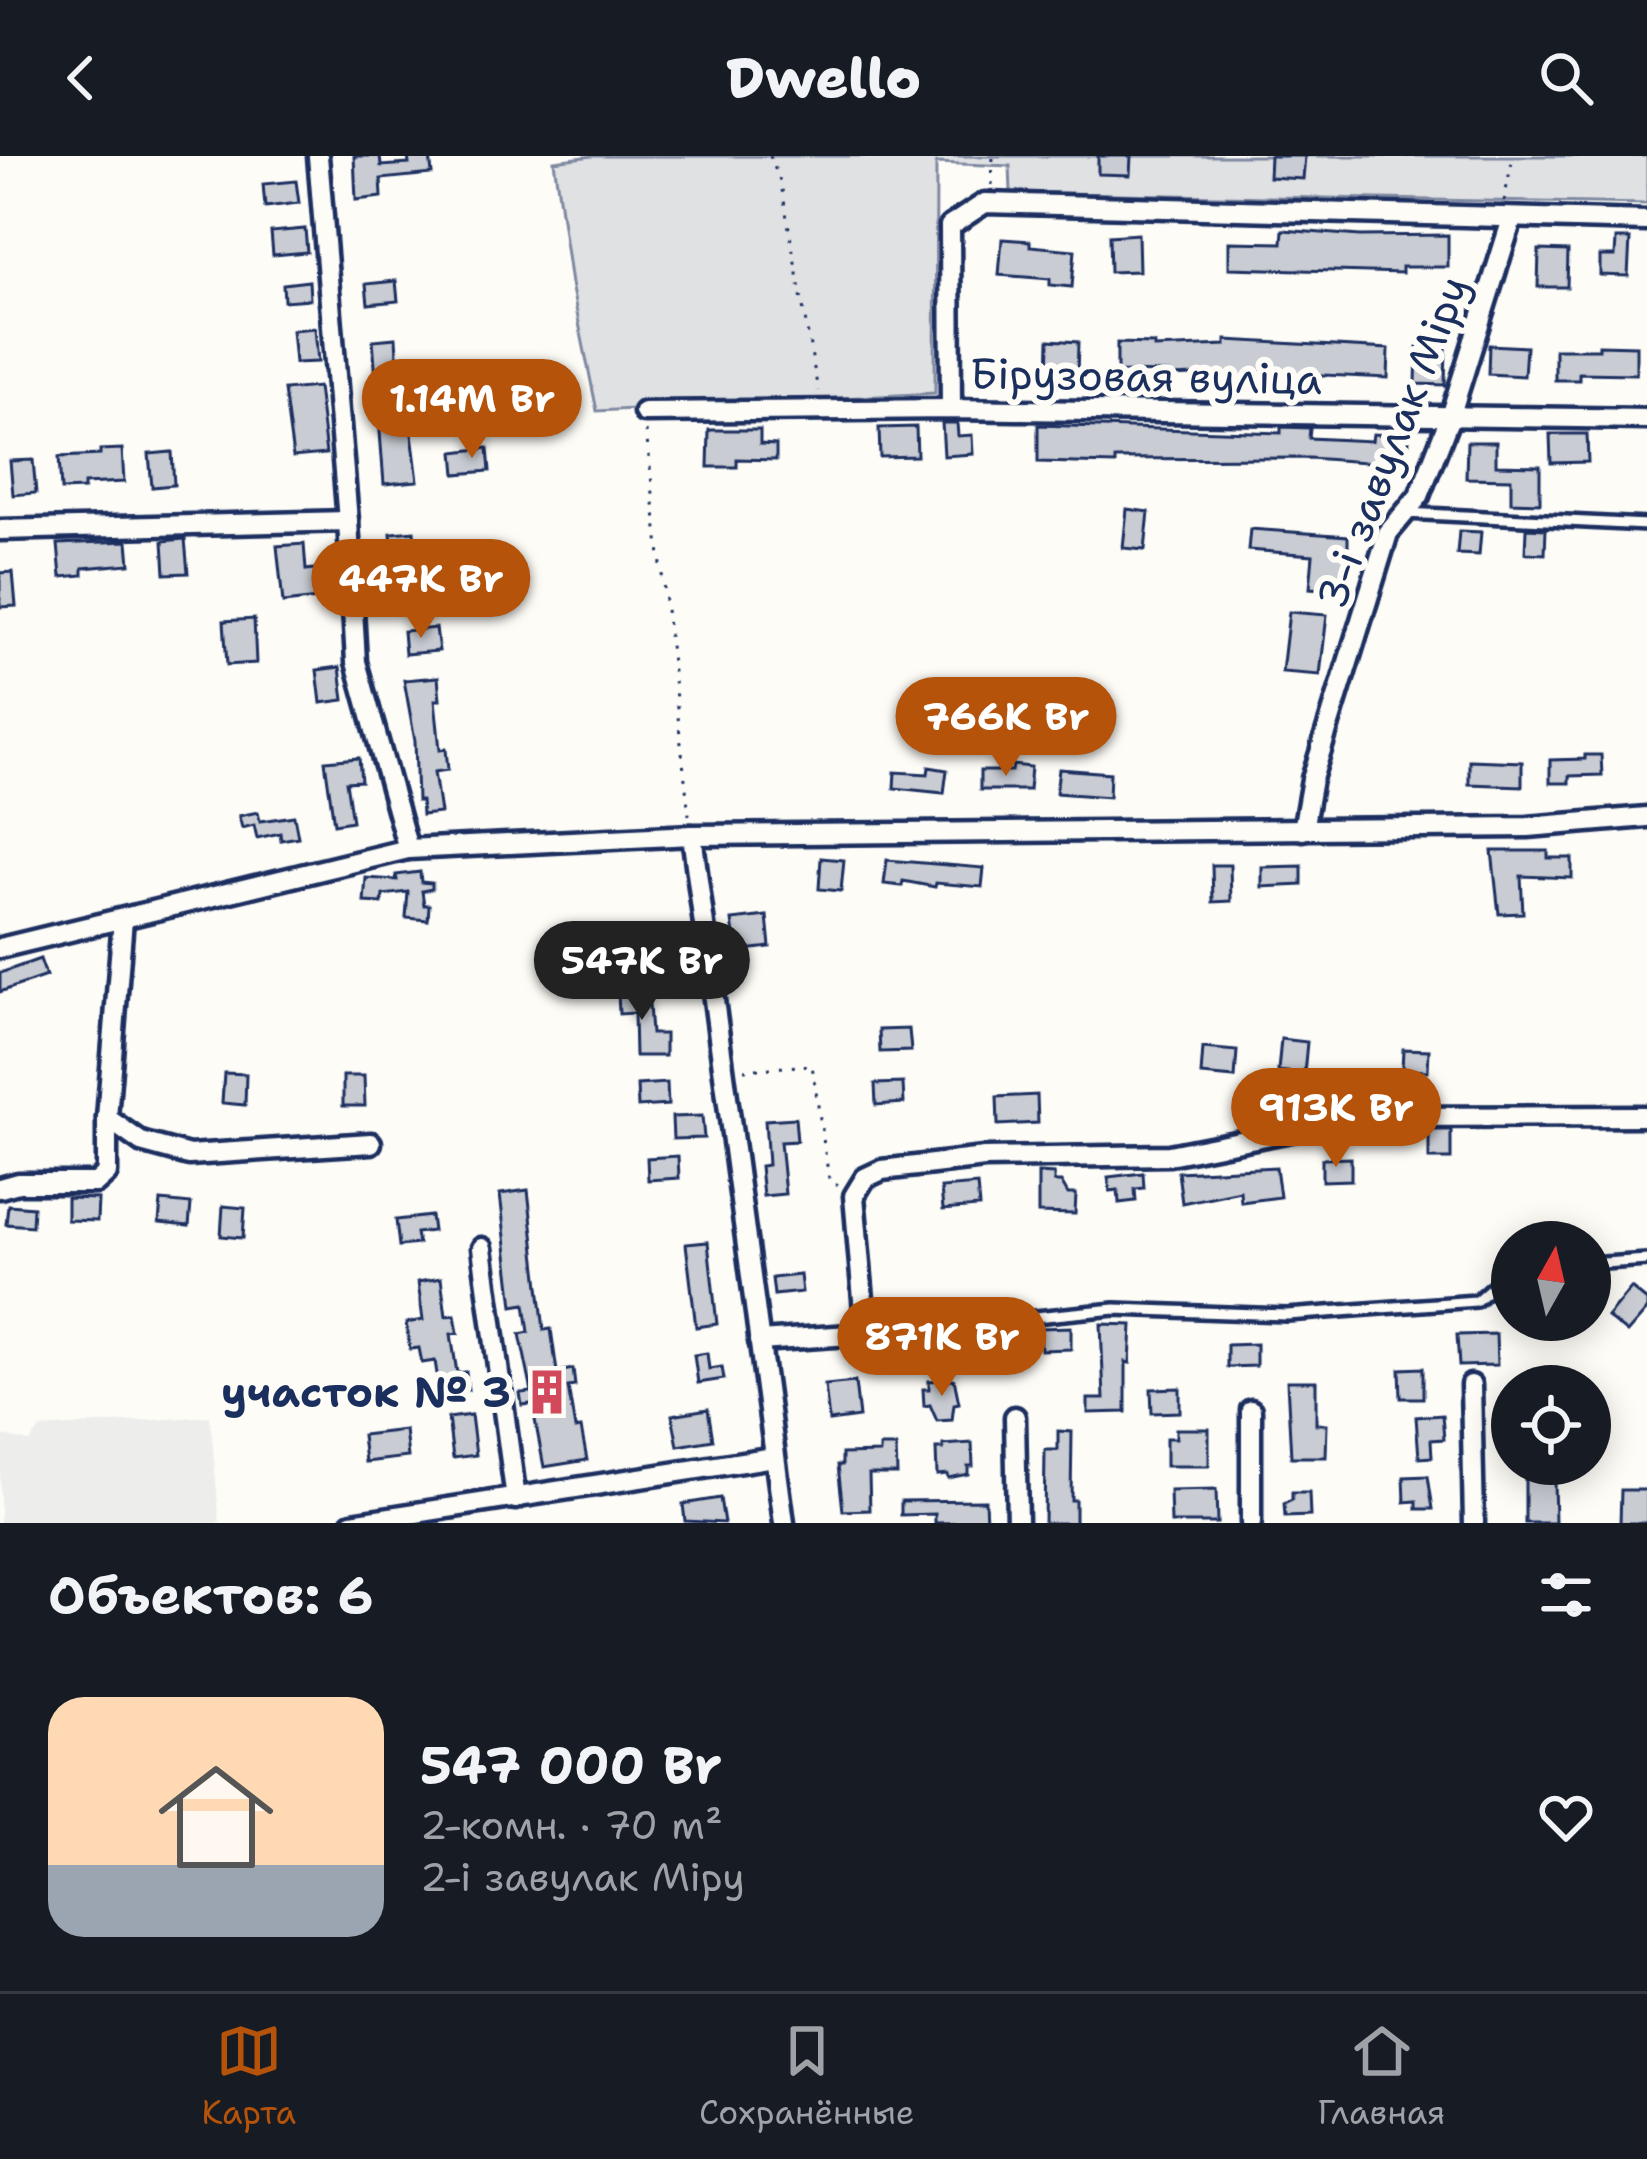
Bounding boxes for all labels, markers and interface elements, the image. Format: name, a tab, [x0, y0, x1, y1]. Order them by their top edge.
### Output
text: Dwello	[726, 42, 921, 114]
icon: back	[48, 45, 114, 111]
icon: search	[1533, 45, 1599, 111]
street label: 3-і завулак Міру	[1303, 268, 1481, 616]
street label: Бірузовая вуліца	[970, 345, 1322, 407]
pin: 1.14M Br	[348, 359, 596, 461]
text: 1.14M Br	[389, 372, 555, 424]
pin: 447K Br	[310, 539, 532, 641]
text: 447K Br	[338, 552, 504, 604]
pin: 766K Br	[895, 677, 1117, 779]
text: 766K Br	[923, 690, 1089, 742]
pin: 547K Br	[531, 921, 753, 1023]
text: 547K Br	[561, 934, 723, 986]
pin: 913K Br	[1225, 1068, 1447, 1170]
text: 913K Br	[1258, 1081, 1414, 1133]
north arrow	[1491, 1221, 1611, 1341]
map controls	[1491, 1221, 1611, 1485]
pin: 871K Br	[831, 1297, 1053, 1399]
text: 871K Br	[864, 1310, 1020, 1362]
place label: участок № 3	[221, 1364, 511, 1420]
button: locate	[1491, 1365, 1611, 1485]
building icon: участок № 3	[522, 1367, 572, 1417]
text: Объектов: 6	[48, 1561, 374, 1629]
icon: filters	[1533, 1562, 1599, 1628]
text: 547 000 Br	[420, 1731, 722, 1799]
icon: home	[144, 1745, 288, 1889]
icon: heart	[1533, 1784, 1599, 1850]
text: 2-комн. · 70 m²	[420, 1799, 723, 1851]
text: 2-і завулак Міру	[420, 1851, 745, 1903]
tab: Карта	[202, 2018, 296, 2135]
tab: Сохранённые	[699, 2018, 915, 2135]
tab: Главная	[1318, 2018, 1446, 2135]

